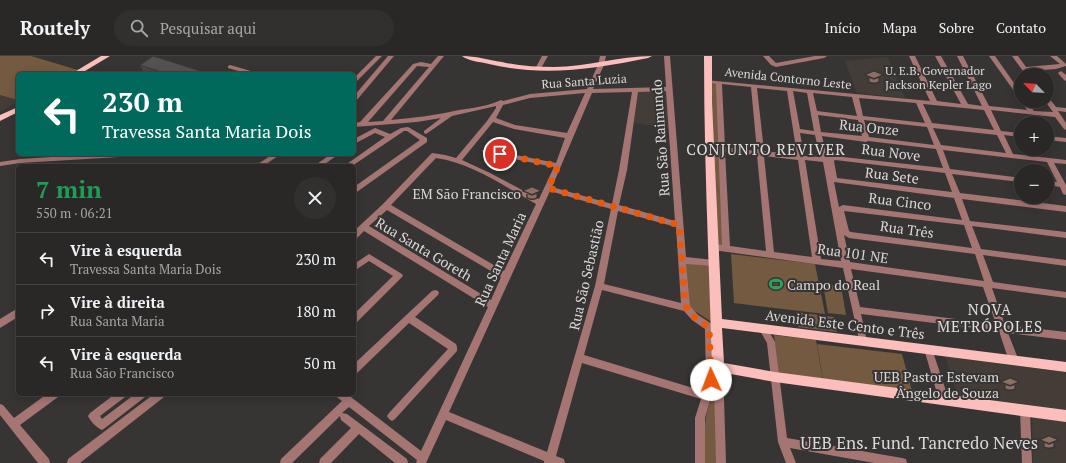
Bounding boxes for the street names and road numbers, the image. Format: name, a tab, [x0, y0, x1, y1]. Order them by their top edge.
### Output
street label: Avenida Contorno Leste	[724, 64, 852, 92]
street label: Rua Santa Luzia	[541, 71, 627, 91]
street label: Rua São Raimundo	[646, 79, 674, 197]
street label: Rua Onze	[838, 114, 900, 140]
street label: Rua Nove	[861, 139, 921, 165]
street label: Rua Sete	[864, 162, 920, 188]
street label: Rua Cinco	[868, 188, 933, 214]
street label: Rua Santa Maria	[470, 209, 530, 309]
street label: Rua Santa Goreth	[372, 213, 476, 285]
street label: Rua Três	[879, 216, 935, 242]
street label: Rua São Sebastião	[564, 218, 608, 332]
street label: Rua 101 NE	[816, 239, 890, 267]
street label: Avenida Este Cento e Três	[764, 305, 926, 343]

